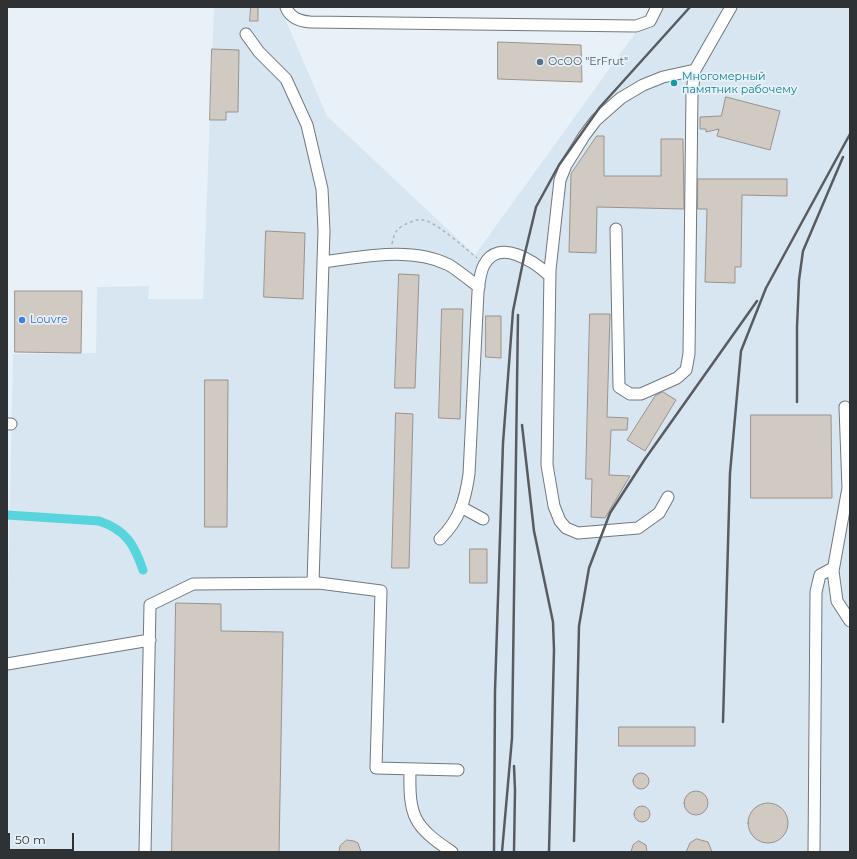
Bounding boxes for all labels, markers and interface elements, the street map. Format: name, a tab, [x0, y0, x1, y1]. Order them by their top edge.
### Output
place label: ОсОО "ErFrut"	[548, 55, 628, 69]
marker: ОсОО "ErFrut"	[535, 57, 545, 67]
place label: Многомерный памятник рабочему	[682, 70, 797, 96]
marker: Многомерный памятник рабочему	[669, 78, 679, 88]
place label: Louvre	[30, 313, 68, 327]
marker: Louvre	[17, 315, 27, 325]
scale bar	[10, 825, 76, 851]
text: 50 m	[15, 832, 46, 847]

